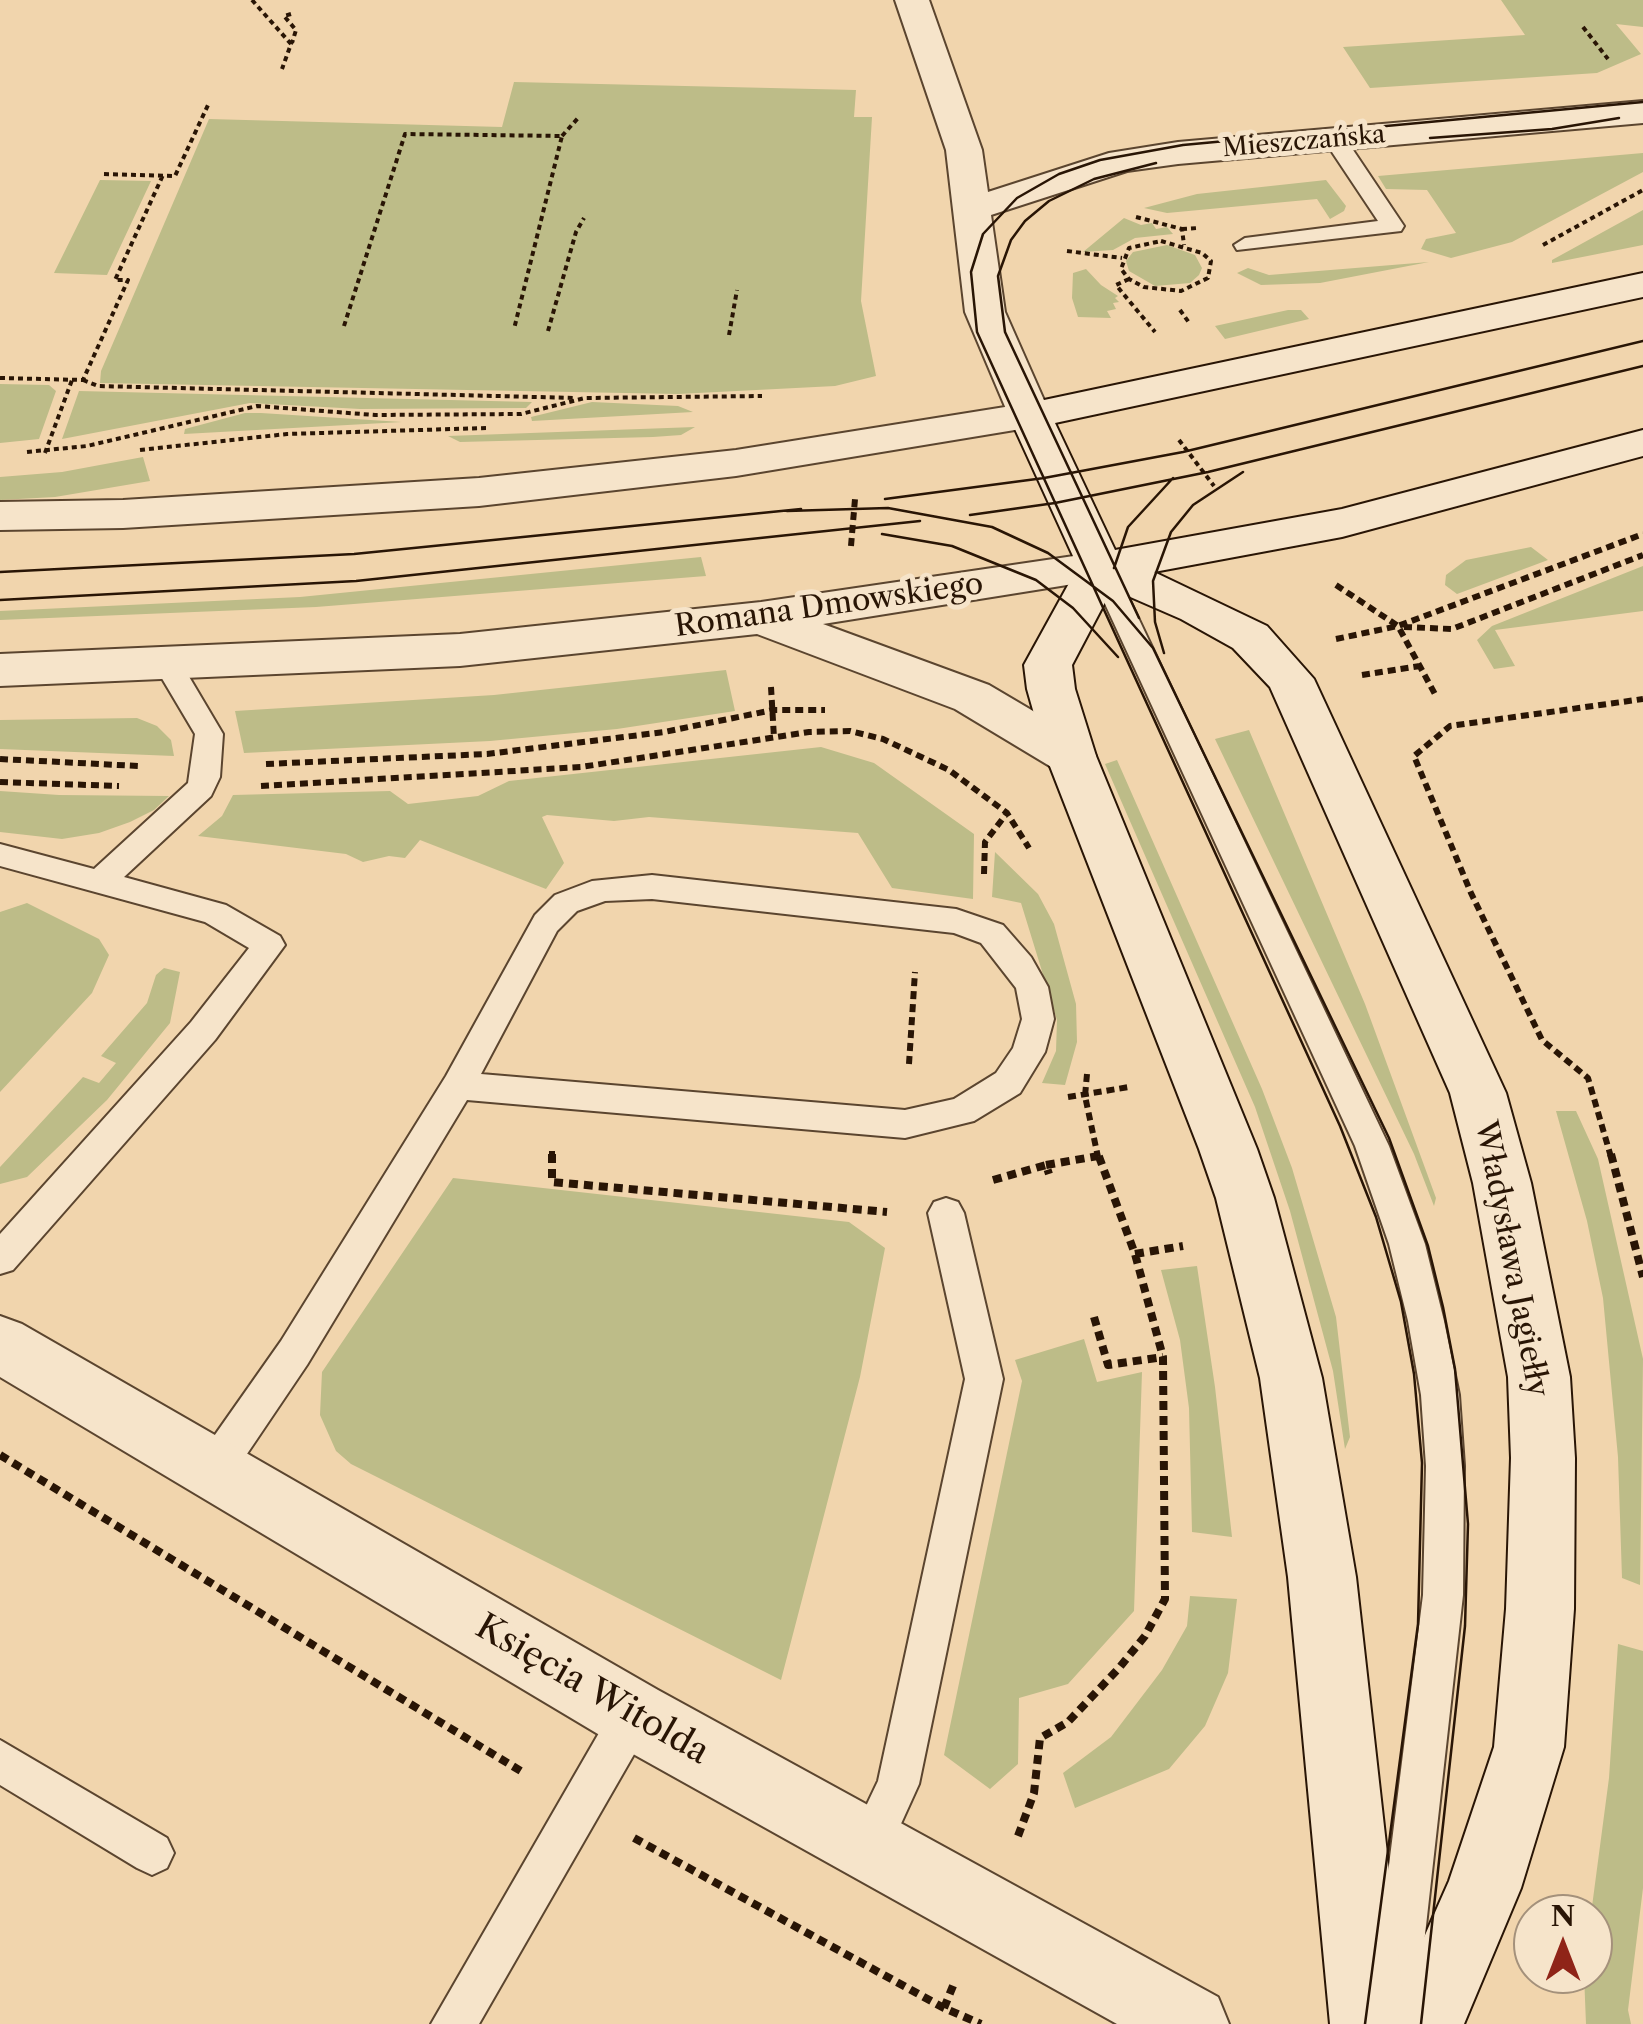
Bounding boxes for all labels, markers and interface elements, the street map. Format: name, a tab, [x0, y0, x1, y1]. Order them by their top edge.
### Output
street label: Mieszczańska	[1221, 120, 1387, 164]
street label: Romana Dmowskiego	[673, 567, 985, 645]
street label: Władysława Jagiełły	[1467, 1118, 1555, 1400]
street label: Księcia Witolda	[468, 1606, 716, 1774]
north arrow	[1513, 1894, 1613, 1994]
text: N	[1551, 1899, 1575, 1933]

